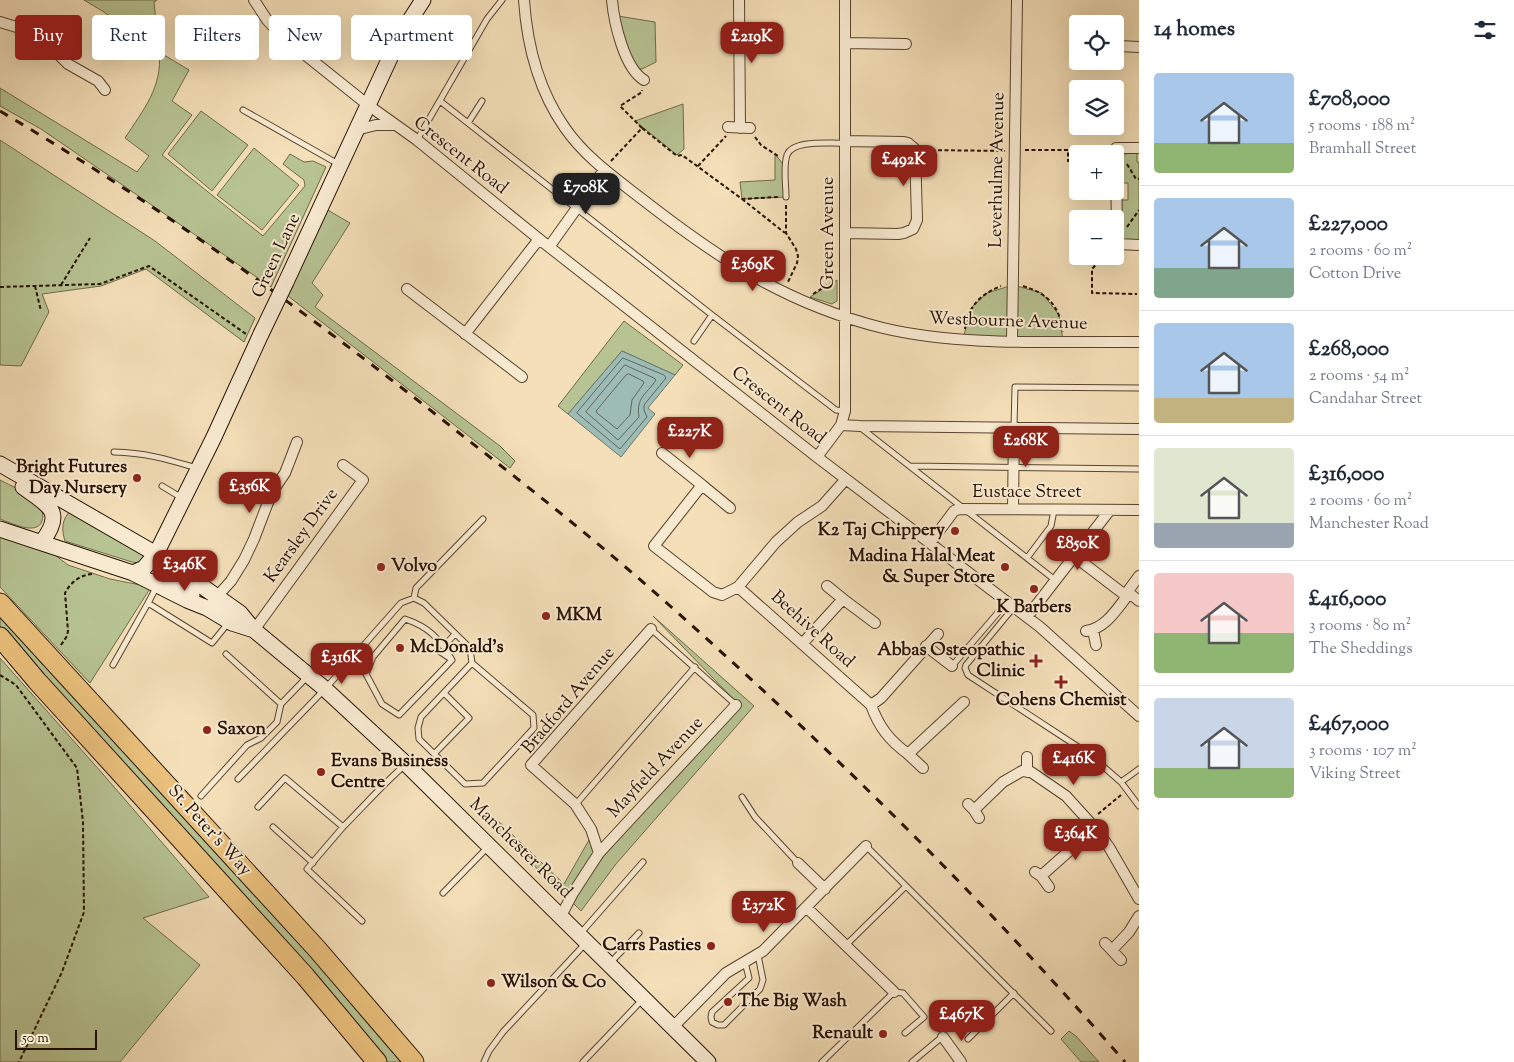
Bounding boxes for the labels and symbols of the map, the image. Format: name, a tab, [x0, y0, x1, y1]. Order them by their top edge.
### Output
pin: £219K	[717, 22, 787, 64]
street label: Leverhulme Avenue	[984, 92, 1012, 248]
street label: Crescent Road	[407, 111, 513, 201]
pin: £492K	[869, 144, 939, 187]
pin: £708K	[551, 172, 621, 215]
street label: Green Avenue	[816, 177, 842, 289]
street label: Green Lane	[246, 209, 308, 303]
pin: £369K	[718, 250, 788, 292]
street label: Westbourne Avenue	[928, 306, 1088, 338]
street label: Crescent Road	[725, 361, 831, 451]
pin: £227K	[655, 416, 725, 459]
pin: £268K	[991, 426, 1061, 468]
place label: Bright Futures Day Nursery	[16, 455, 127, 502]
marker: Bright Futures Day Nursery	[131, 472, 143, 484]
pin: £356K	[215, 472, 285, 514]
street label: Eustace Street	[972, 480, 1082, 506]
street label: Kearsley Drive	[259, 483, 345, 589]
place label: K2 Taj Chippery	[818, 518, 945, 544]
marker: K2 Taj Chippery	[949, 525, 961, 537]
pin: £850K	[1043, 528, 1113, 571]
place label: Madina Halal Meat & Super Store	[849, 544, 996, 591]
pin: £346K	[150, 550, 220, 592]
place label: Volvo	[391, 554, 437, 580]
marker: Volvo	[375, 561, 387, 573]
marker: Madina Halal Meat & Super Store	[999, 561, 1011, 573]
marker: K Barbers	[1028, 583, 1040, 595]
street label: Beehive Road	[764, 585, 860, 675]
place label: K Barbers	[997, 595, 1071, 621]
place label: MKM	[556, 603, 603, 629]
marker: MKM	[540, 610, 552, 622]
place label: McDonald's	[410, 635, 504, 661]
place label: Abbas Osteopathic Clinic	[877, 638, 1026, 685]
pin: £316K	[307, 642, 377, 685]
marker: McDonald's	[394, 642, 406, 654]
street label: Bradford Avenue	[516, 642, 622, 760]
marker: Abbas Osteopathic Clinic	[1029, 654, 1043, 668]
marker: Cohens Chemist	[1055, 676, 1067, 688]
place label: Cohens Chemist	[996, 688, 1127, 714]
street label: Mayfield Avenue	[602, 711, 710, 825]
place label: Saxon	[217, 717, 267, 743]
marker: Saxon	[201, 724, 213, 736]
pin: £416K	[1039, 744, 1109, 786]
place label: Evans Business Centre	[331, 749, 448, 796]
marker: Evans Business Centre	[315, 766, 327, 778]
street label: St. Peter's Way	[161, 779, 257, 883]
street label: Manchester Road	[462, 793, 578, 905]
pin: £364K	[1041, 818, 1111, 861]
pin: £372K	[729, 890, 799, 933]
place label: Carrs Pasties	[602, 933, 701, 959]
marker: Carrs Pasties	[705, 940, 717, 952]
place label: Wilson & Co	[501, 970, 606, 996]
marker: Wilson & Co	[485, 977, 497, 989]
place label: The Big Wash	[738, 989, 848, 1015]
marker: The Big Wash	[722, 996, 734, 1008]
pin: £467K	[927, 1000, 997, 1042]
place label: Renault	[812, 1021, 874, 1047]
scale bar	[15, 1027, 98, 1050]
marker: Renault	[877, 1028, 889, 1040]

